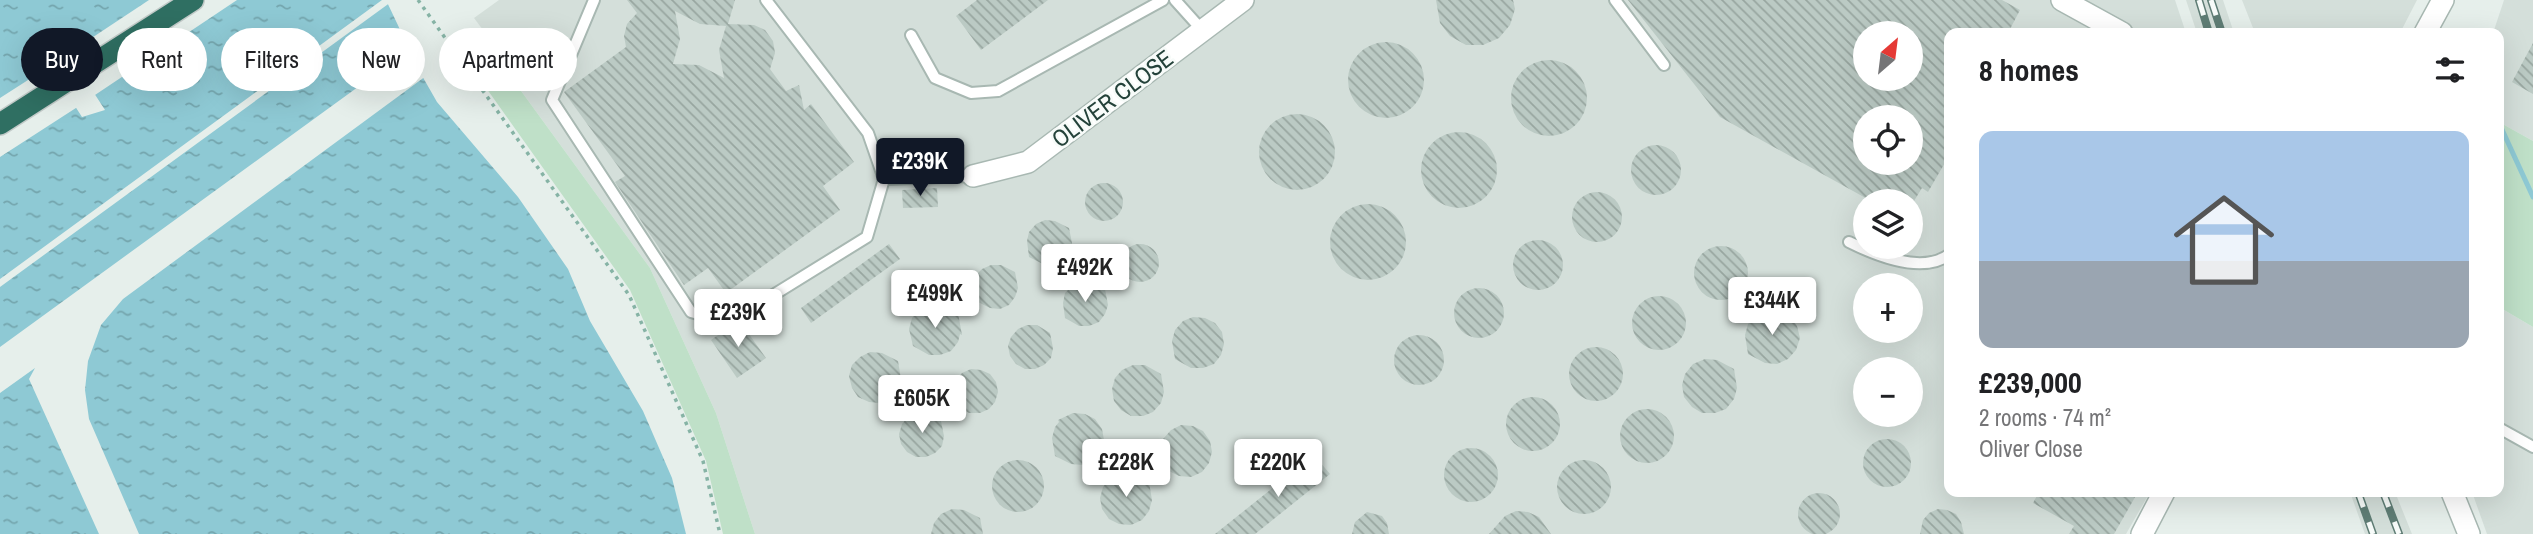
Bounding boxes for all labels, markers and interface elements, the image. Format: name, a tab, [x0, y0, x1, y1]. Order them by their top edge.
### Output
north arrow	[1853, 21, 1923, 91]
map controls	[1853, 21, 1923, 427]
chip: Buy	[21, 28, 103, 91]
chip: Rent	[117, 28, 207, 91]
chip: Filters	[221, 28, 323, 91]
chip: New	[337, 28, 425, 91]
chip: Apartment	[439, 28, 577, 91]
street label: OLIVER CLOSE	[1045, 42, 1179, 154]
text: 8 homes	[1979, 50, 2079, 90]
icon: filters	[2431, 51, 2469, 89]
button: locate	[1853, 105, 1923, 175]
pin: £239K	[871, 138, 969, 198]
text: £239K	[892, 145, 948, 176]
icon: home	[2161, 177, 2287, 303]
button: layers	[1853, 189, 1923, 259]
pin: £492K	[1036, 244, 1134, 304]
text: £492K	[1057, 251, 1113, 282]
pin: £499K	[886, 270, 984, 330]
button: +	[1853, 273, 1923, 343]
text: £499K	[907, 277, 963, 308]
pin: £344K	[1723, 278, 1821, 337]
text: £344K	[1744, 284, 1800, 315]
pin: £239K	[689, 290, 787, 349]
text: £239K	[710, 296, 766, 327]
button: −	[1853, 357, 1923, 427]
text: £239,000	[1979, 362, 2082, 402]
pin: £605K	[873, 376, 971, 435]
text: £605K	[894, 382, 950, 413]
text: 2 rooms · 74 m²	[1979, 402, 2111, 433]
text: Oliver Close	[1979, 433, 2083, 464]
pin: £228K	[1077, 440, 1175, 499]
pin: £220K	[1229, 440, 1327, 499]
text: £228K	[1098, 446, 1154, 477]
text: £220K	[1250, 446, 1306, 477]

